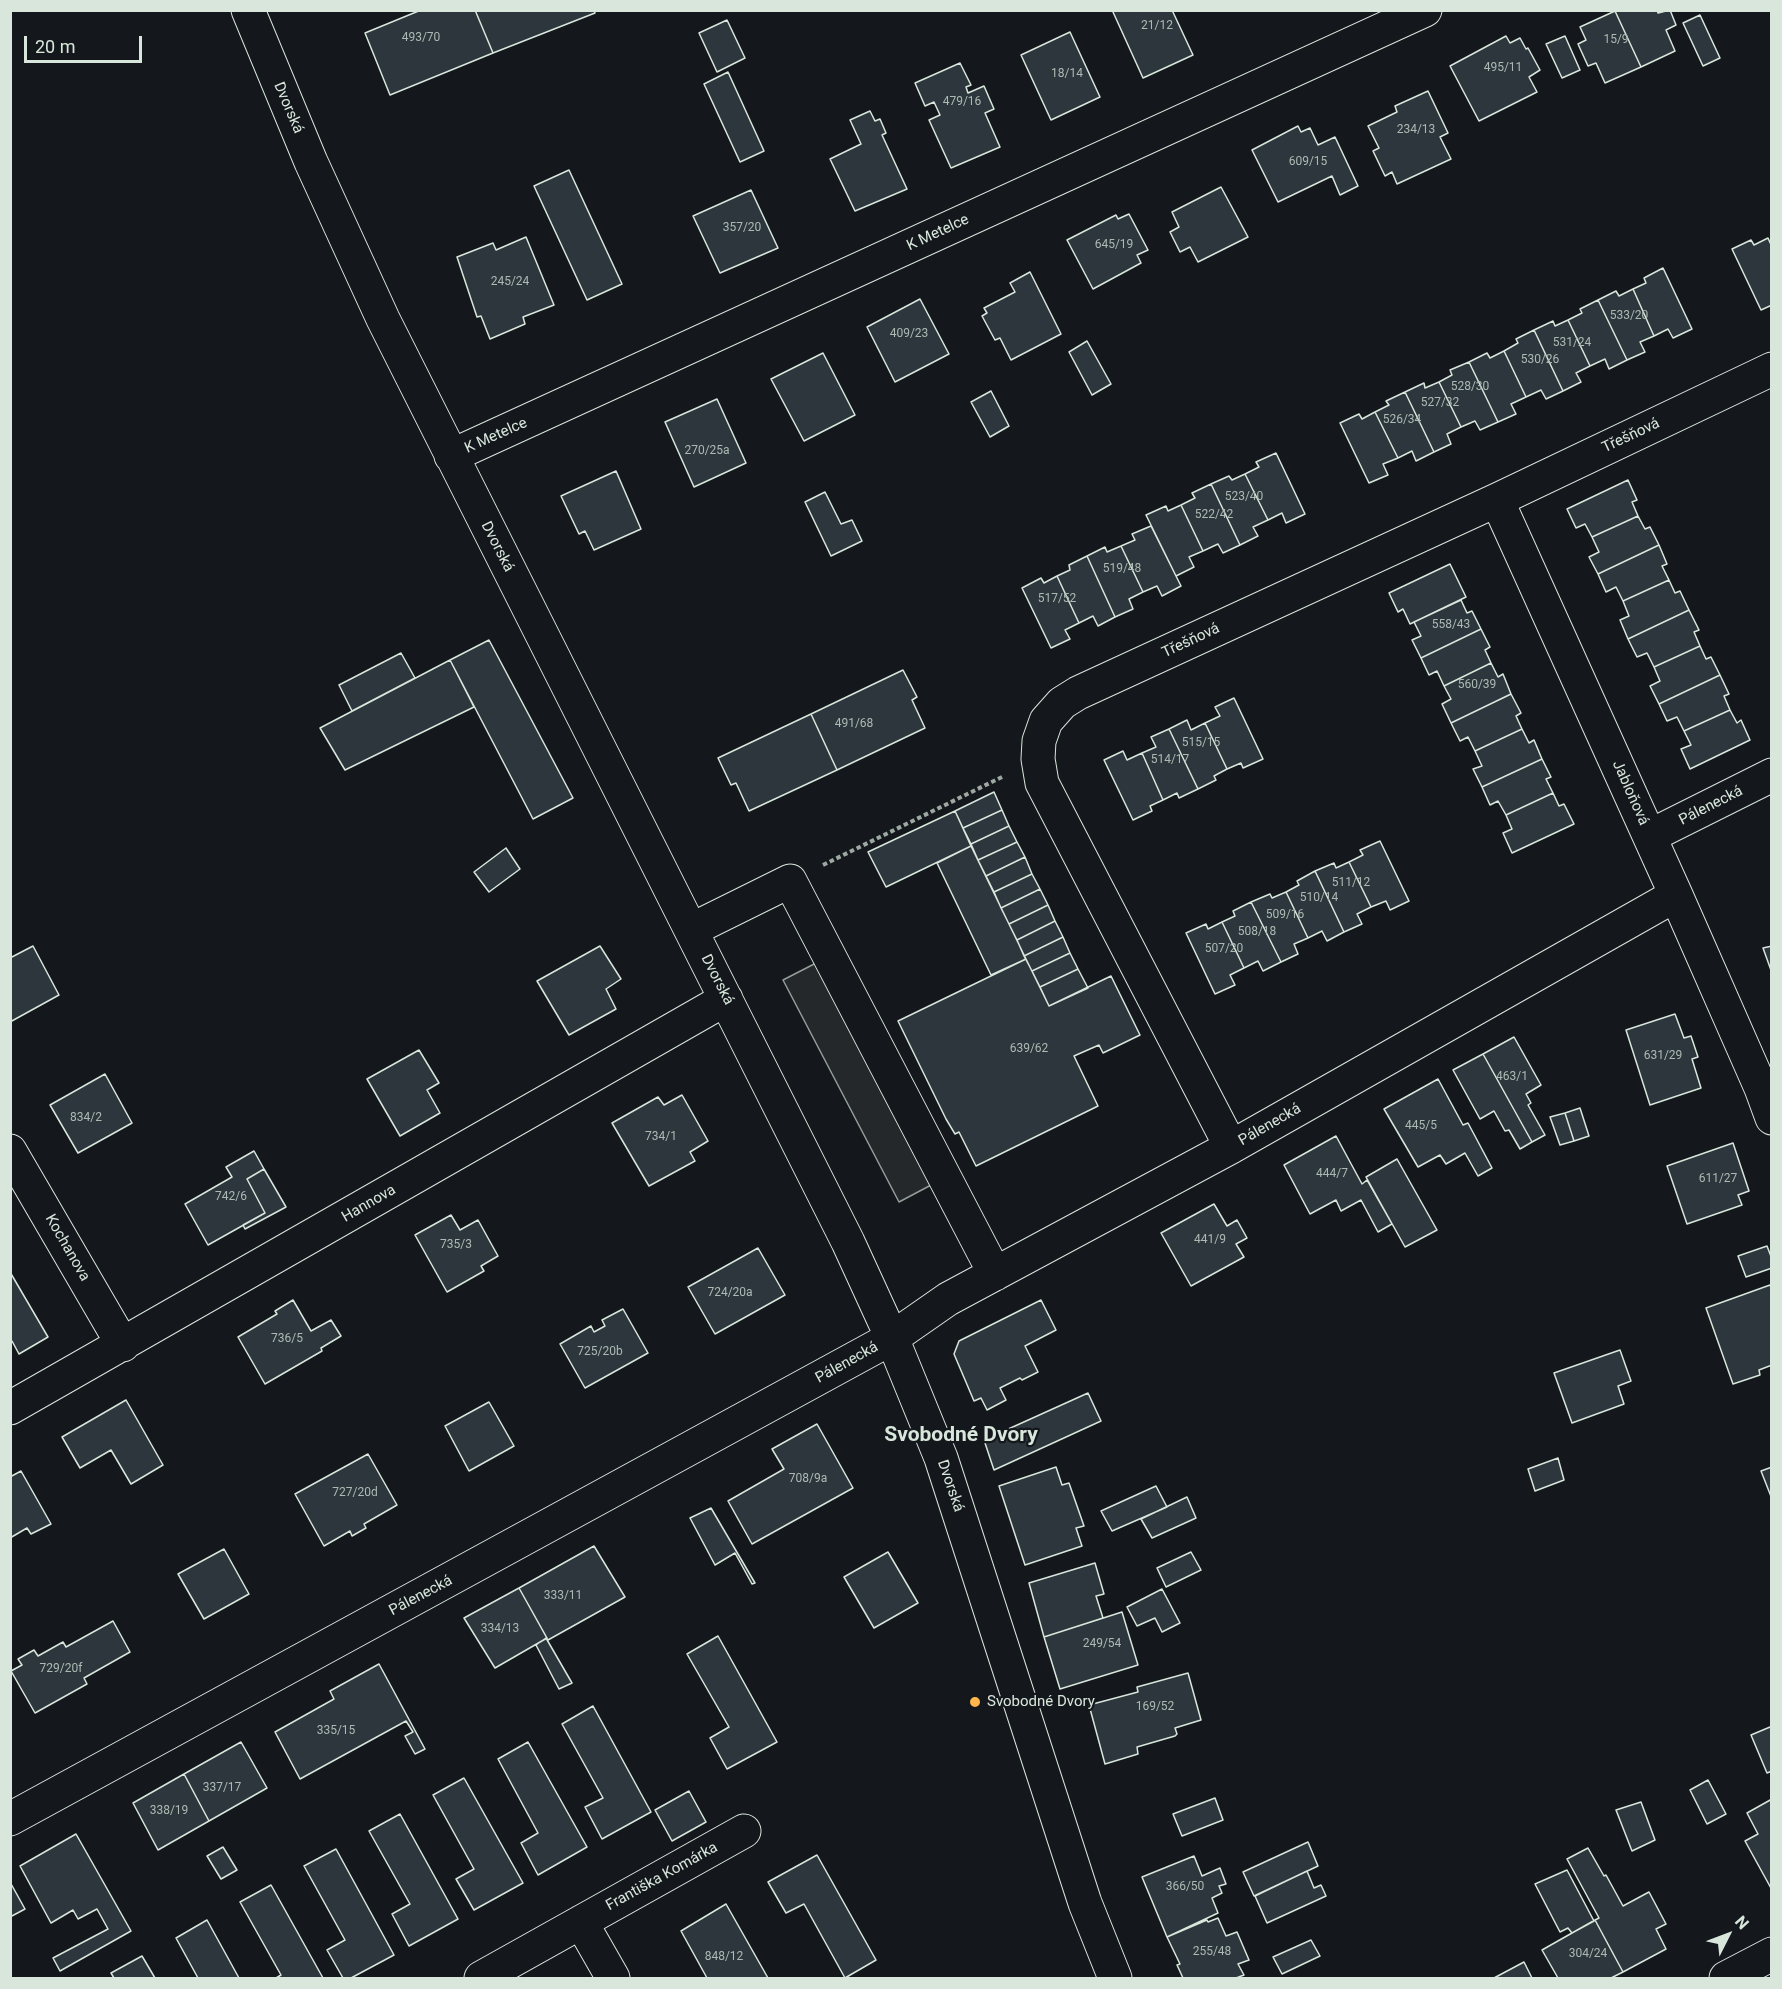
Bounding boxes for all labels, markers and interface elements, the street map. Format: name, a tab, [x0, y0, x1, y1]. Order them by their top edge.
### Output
house number: 21/12	[1141, 19, 1173, 33]
scale bar	[27, 24, 146, 62]
house number: 493/70	[402, 31, 440, 45]
house number: 15/9	[1603, 33, 1629, 47]
text: 20 m	[35, 36, 75, 57]
house number: 495/11	[1484, 61, 1522, 75]
house number: 18/14	[1051, 67, 1083, 81]
street label: Dvorská	[269, 80, 307, 136]
house number: 479/16	[943, 95, 981, 109]
house number: 234/13	[1397, 123, 1435, 137]
house number: 609/15	[1289, 155, 1327, 169]
street label: K Metelce	[904, 211, 972, 255]
house number: 357/20	[723, 221, 761, 235]
house number: 645/19	[1095, 238, 1133, 252]
house number: 245/24	[491, 275, 529, 289]
house number: 533/20	[1610, 309, 1648, 323]
house number: 409/23	[890, 327, 928, 341]
house number: 531/24	[1553, 336, 1591, 350]
house number: 530/26	[1521, 353, 1559, 367]
house number: 528/30	[1451, 380, 1489, 394]
house number: 527/32	[1421, 396, 1459, 410]
house number: 526/34	[1383, 413, 1421, 427]
street label: K Metelce	[462, 414, 530, 458]
street label: Třešňová	[1599, 415, 1663, 457]
house number: 270/25a	[684, 444, 730, 458]
house number: 523/40	[1225, 490, 1263, 504]
house number: 522/42	[1195, 508, 1233, 522]
street label: Dvorská	[477, 519, 517, 575]
house number: 519/48	[1103, 562, 1141, 576]
house number: 517/52	[1038, 592, 1076, 606]
house number: 558/43	[1432, 618, 1470, 632]
street label: Třešňová	[1159, 620, 1223, 662]
house number: 560/39	[1458, 678, 1496, 692]
house number: 491/68	[835, 717, 873, 731]
house number: 515/15	[1182, 736, 1220, 750]
house number: 514/17	[1151, 753, 1189, 767]
street label: Jabloňová	[1608, 758, 1652, 828]
street label: Pálenecká	[1676, 782, 1746, 830]
house number: 511/12	[1332, 876, 1370, 890]
house number: 510/14	[1300, 891, 1338, 905]
house number: 509/16	[1266, 908, 1304, 922]
house number: 508/18	[1238, 925, 1276, 939]
house number: 507/20	[1205, 942, 1243, 956]
street label: Dvorská	[697, 952, 737, 1008]
house number: 639/62	[1010, 1042, 1048, 1056]
house number: 631/29	[1644, 1049, 1682, 1063]
house number: 463/1	[1496, 1070, 1528, 1084]
street label: Pálenecká	[1236, 1100, 1304, 1150]
house number: 834/2	[70, 1111, 102, 1125]
house number: 445/5	[1405, 1119, 1437, 1133]
house number: 734/1	[645, 1130, 677, 1144]
house number: 444/7	[1316, 1167, 1348, 1181]
house number: 611/27	[1699, 1172, 1737, 1186]
street label: Hannova	[339, 1181, 399, 1227]
house number: 742/6	[215, 1190, 247, 1204]
street label: Kochanova	[41, 1211, 93, 1285]
house number: 441/9	[1194, 1233, 1226, 1247]
house number: 735/3	[440, 1238, 472, 1252]
house number: 724/20a	[707, 1286, 753, 1300]
house number: 736/5	[271, 1332, 303, 1346]
street label: Pálenecká	[812, 1338, 882, 1388]
house number: 725/20b	[577, 1345, 623, 1359]
district label: Svobodné Dvory	[884, 1423, 1038, 1449]
street label: Dvorská	[933, 1457, 967, 1515]
house number: 708/9a	[789, 1472, 827, 1486]
house number: 727/20d	[332, 1486, 378, 1500]
street label: Pálenecká	[386, 1572, 456, 1620]
house number: 333/11	[544, 1589, 582, 1603]
house number: 334/13	[481, 1622, 519, 1636]
house number: 249/54	[1083, 1637, 1121, 1651]
house number: 729/20f	[40, 1662, 82, 1676]
place label: Svobodné Dvory	[987, 1693, 1095, 1711]
marker: Svobodné Dvory	[968, 1695, 982, 1709]
house number: 169/52	[1136, 1700, 1174, 1714]
house number: 335/15	[317, 1724, 355, 1738]
house number: 337/17	[203, 1781, 241, 1795]
house number: 338/19	[150, 1804, 188, 1818]
street label: Františka Komárka	[603, 1839, 721, 1915]
house number: 366/50	[1166, 1880, 1204, 1894]
north arrow	[1698, 1905, 1758, 1965]
text: N	[1731, 1912, 1753, 1933]
house number: 255/48	[1193, 1945, 1231, 1959]
house number: 304/24	[1569, 1947, 1607, 1961]
house number: 848/12	[705, 1950, 743, 1964]

